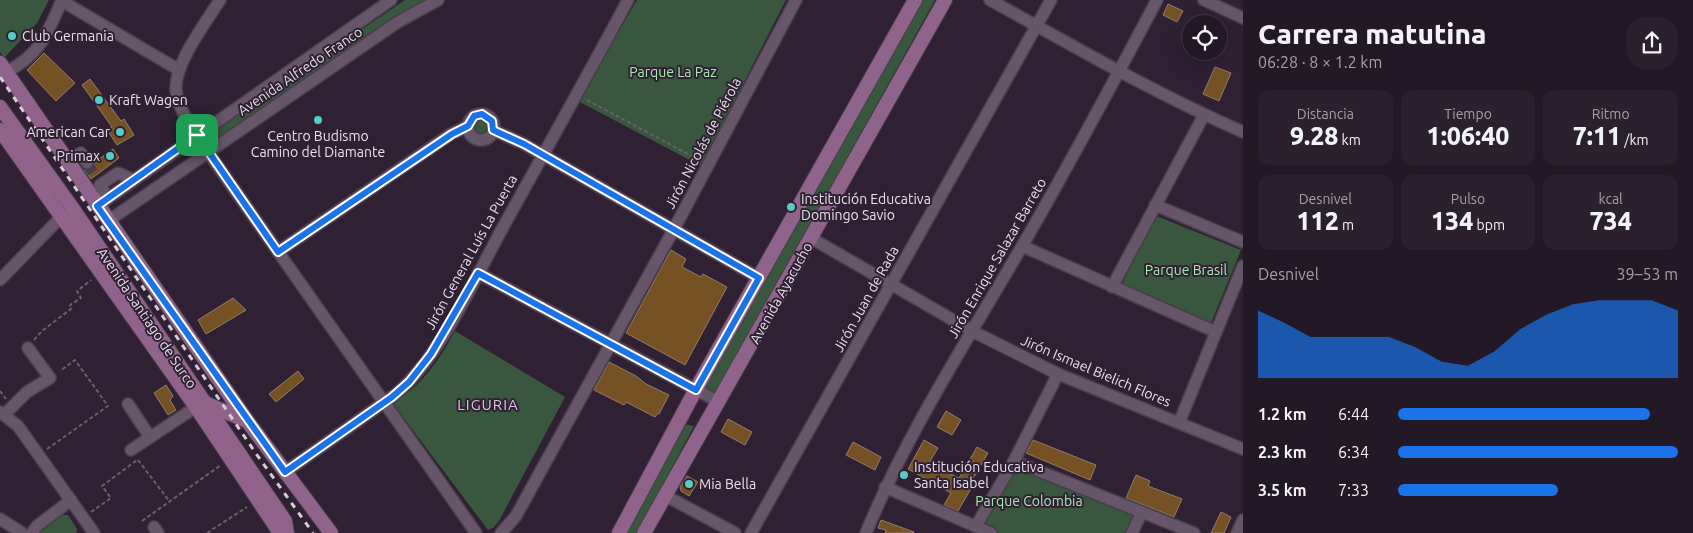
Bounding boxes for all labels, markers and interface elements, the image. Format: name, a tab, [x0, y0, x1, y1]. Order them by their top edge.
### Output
map controls	[1182, 15, 1227, 60]
button: locate	[1182, 15, 1227, 60]
button: share	[1626, 17, 1678, 69]
text: Carrera matutina	[1258, 18, 1486, 49]
street label: Avenida Alfredo Franco	[235, 23, 365, 119]
place label: Club Germania	[22, 28, 114, 44]
marker: Club Germania	[6, 30, 18, 42]
text: 06:28 · 8 × 1.2 km	[1258, 53, 1382, 71]
park label: Parque La Paz	[629, 64, 717, 80]
street label: Jirón Nicolás de Piérola	[662, 75, 744, 211]
place label: Kraft Wagen	[109, 92, 188, 108]
marker: Kraft Wagen	[93, 94, 105, 106]
text: Distancia	[1297, 106, 1354, 122]
text: Tiempo	[1444, 106, 1492, 122]
text: Ritmo	[1592, 106, 1630, 122]
pin	[176, 114, 218, 156]
marker: Centro Budismo Camino del Diamante	[312, 114, 324, 126]
icon: arrive	[183, 121, 211, 149]
text: 9.28	[1290, 122, 1338, 150]
text: 1:06:40	[1427, 122, 1509, 150]
text: 7:11	[1573, 122, 1621, 150]
place label: American Car	[26, 124, 111, 140]
marker: American Car	[114, 126, 126, 138]
place label: Centro Budismo Camino del Diamante	[251, 128, 385, 160]
text: km	[1338, 132, 1361, 148]
text: /km	[1621, 132, 1649, 148]
place label: Primax	[57, 148, 100, 164]
marker: Primax	[104, 150, 116, 162]
street label: Jirón General Luís La Puerta	[422, 172, 520, 332]
street label: Jirón Enrique Salazar Barreto	[945, 175, 1049, 341]
place label: Institución Educativa Domingo Savio	[801, 191, 931, 223]
text: Desnivel	[1299, 191, 1352, 207]
text: Pulso	[1451, 191, 1485, 207]
text: kcal	[1599, 191, 1623, 207]
marker: Institución Educativa Domingo Savio	[785, 201, 797, 213]
text: 112	[1297, 207, 1339, 235]
text: 134	[1431, 207, 1473, 235]
text: 734	[1590, 207, 1632, 235]
text: m	[1339, 217, 1354, 233]
text: bpm	[1473, 217, 1505, 233]
street label: Avenida Ayacucho	[746, 239, 816, 347]
street label: Jirón Juan de Rada	[830, 243, 902, 355]
street label: Avenida Santiago de Surco	[94, 245, 200, 391]
park label: Parque Brasil	[1145, 262, 1228, 278]
text: Desnivel	[1258, 265, 1319, 283]
text: 39–53 m	[1616, 265, 1678, 283]
street label: Jirón Ismael Bielich Flores	[1018, 332, 1174, 410]
district label: LIGURIA	[457, 396, 519, 413]
text: 1.2 km	[1258, 405, 1307, 423]
text: 6:44	[1338, 405, 1369, 423]
text: 2.3 km	[1258, 443, 1307, 461]
text: 6:34	[1338, 443, 1369, 461]
place label: Institución Educativa Santa Isabel	[914, 459, 1044, 491]
marker: Institución Educativa Santa Isabel	[898, 469, 910, 481]
place label: Mia Bella	[699, 476, 756, 492]
marker: Mia Bella	[683, 478, 695, 490]
text: 3.5 km	[1258, 481, 1307, 499]
text: 7:33	[1338, 481, 1369, 499]
park label: Parque Colombia	[975, 493, 1083, 509]

